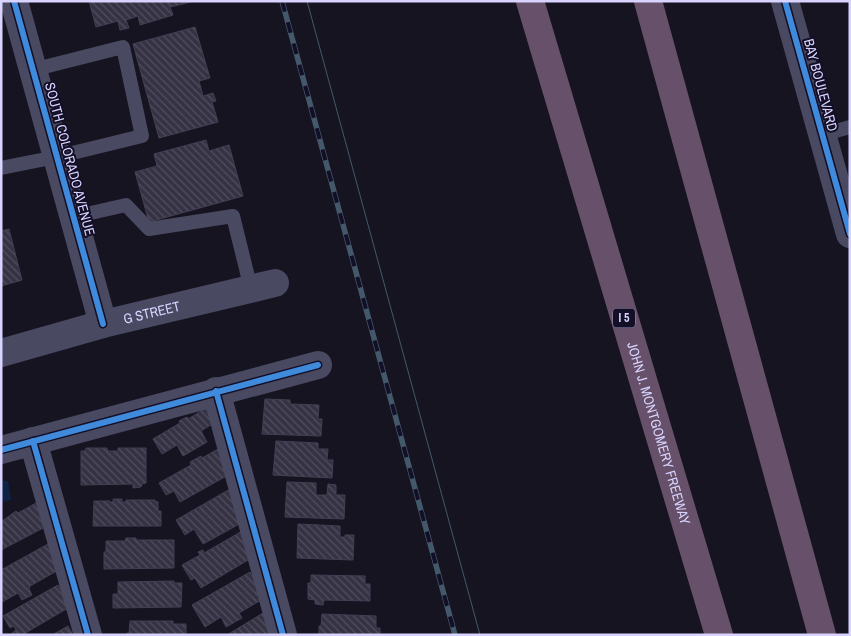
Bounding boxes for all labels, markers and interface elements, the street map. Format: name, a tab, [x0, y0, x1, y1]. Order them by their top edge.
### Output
street label: BAY BOULEVARD	[800, 37, 842, 133]
street label: SOUTH COLORADO AVENUE	[41, 80, 99, 238]
street label: G STREET	[122, 297, 182, 328]
road number: I 5	[613, 308, 635, 328]
street label: JOHN J. MONTGOMERY FREEWAY	[623, 340, 695, 527]

